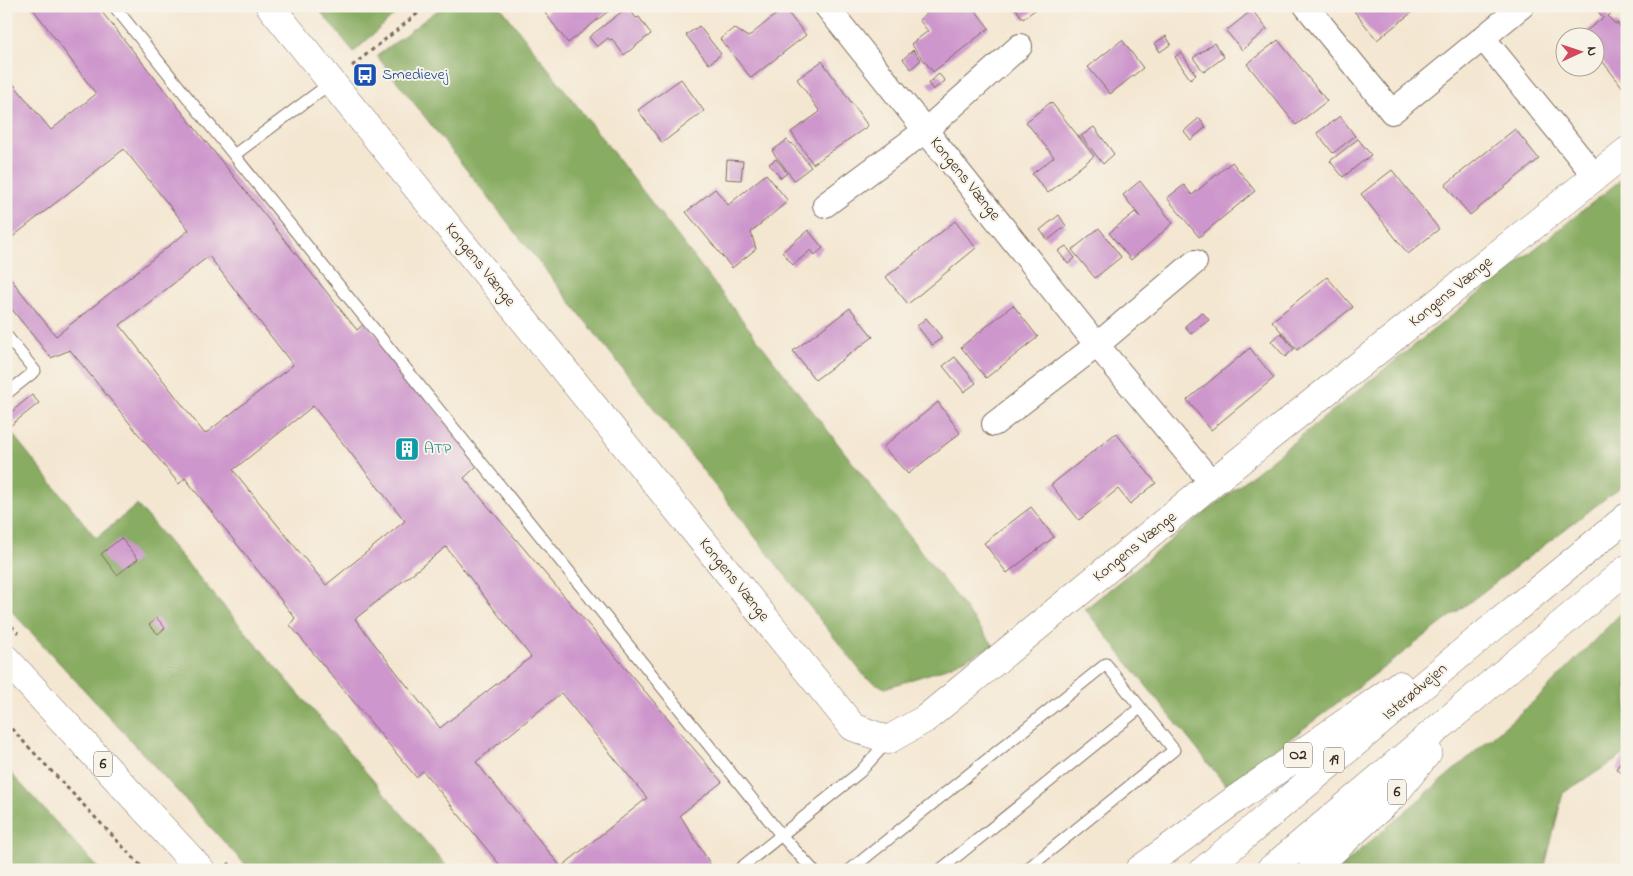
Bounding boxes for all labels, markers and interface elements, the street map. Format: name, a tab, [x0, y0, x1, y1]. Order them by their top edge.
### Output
north arrow	[1556, 28, 1606, 78]
text: N	[1581, 46, 1602, 57]
bus stop icon: Smedievej	[352, 62, 378, 88]
place label: Smedievej	[382, 63, 449, 87]
street label: Kongens Vænge	[924, 132, 1007, 227]
street label: Kongens Vænge	[439, 218, 522, 313]
street label: Kongens Vænge	[1404, 250, 1499, 333]
building icon: ATP	[394, 436, 420, 462]
place label: ATP	[424, 437, 452, 461]
street label: Kongens Vænge	[1088, 505, 1183, 588]
street label: Kongens Vænge	[693, 533, 776, 628]
street label: Isterødvejen	[1377, 657, 1453, 727]
road number: O2	[1284, 742, 1312, 768]
road number: 19	[1324, 748, 1344, 772]
road number: 6	[94, 752, 112, 776]
road number: 6	[1388, 780, 1406, 804]

